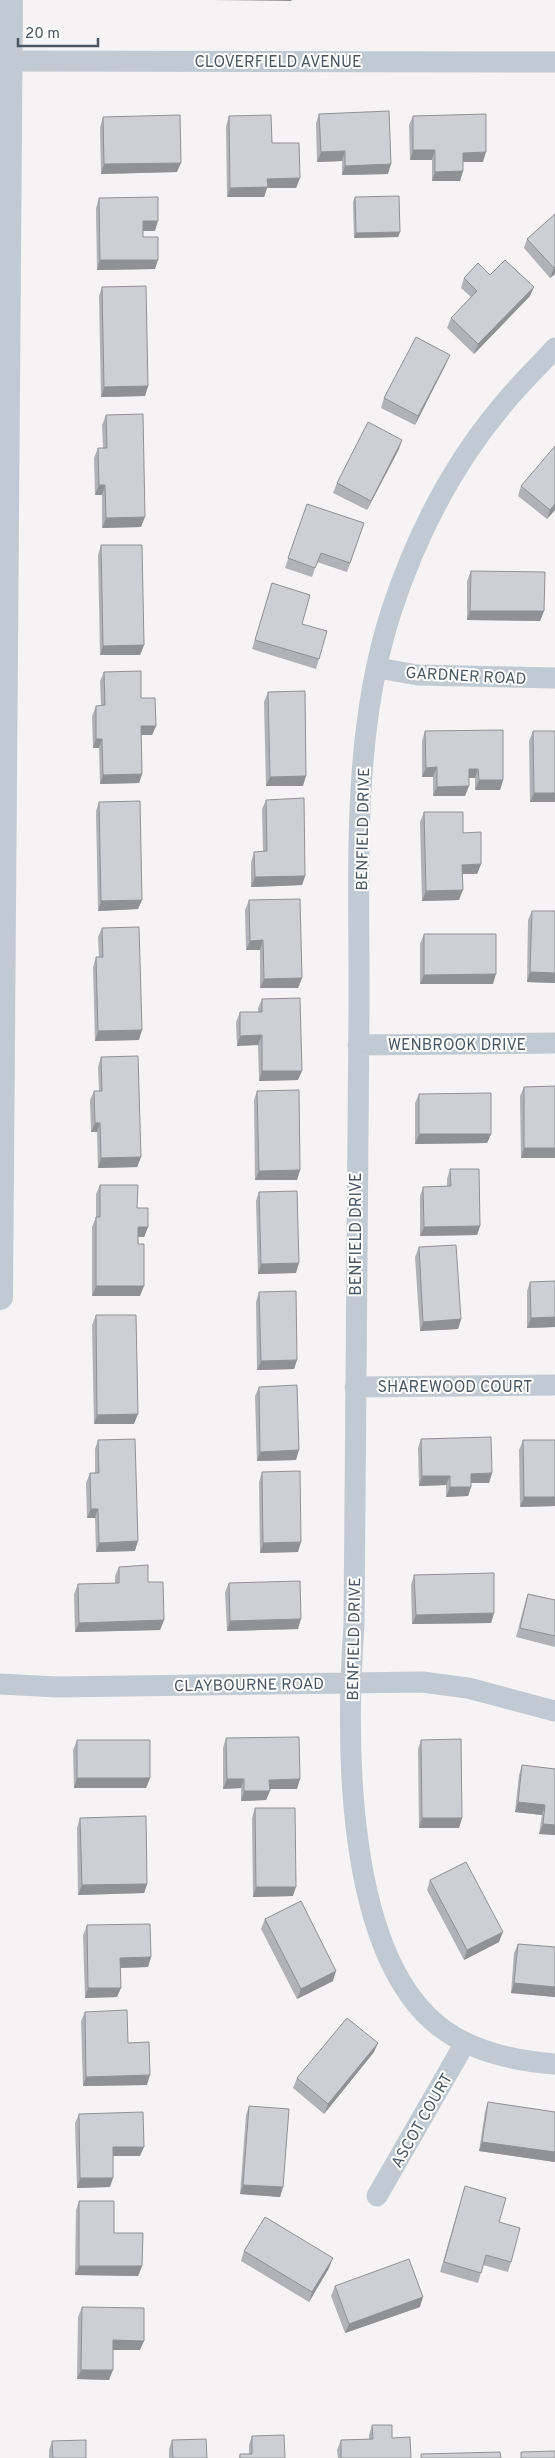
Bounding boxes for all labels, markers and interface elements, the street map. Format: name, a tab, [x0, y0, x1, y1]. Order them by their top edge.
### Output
scale bar	[18, 15, 98, 47]
text: 20 m	[25, 25, 60, 44]
street label: CLOVERFIELD AVENUE	[194, 53, 362, 73]
street label: GARDNER ROAD	[405, 664, 527, 690]
street label: BENFIELD DRIVE	[353, 767, 375, 891]
street label: WENBROOK DRIVE	[388, 1036, 526, 1056]
street label: BENFIELD DRIVE	[347, 1172, 367, 1296]
street label: SHAREWOOD COURT	[378, 1378, 532, 1398]
street label: BENFIELD DRIVE	[344, 1577, 366, 1701]
street label: CLAYBOURNE ROAD	[174, 1675, 324, 1697]
street label: ASCOT COURT	[388, 2070, 458, 2172]

